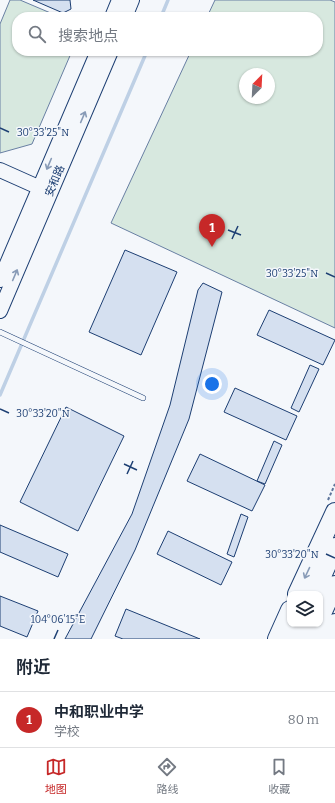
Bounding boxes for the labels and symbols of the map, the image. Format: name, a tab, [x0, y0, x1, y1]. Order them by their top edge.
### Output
north arrow	[239, 68, 275, 104]
one-way arrow	[79, 111, 87, 123]
text: 30°33'25"N	[17, 127, 69, 139]
one-way arrow	[45, 158, 53, 170]
street label: 安和路	[43, 163, 67, 199]
pin: 1	[199, 214, 225, 247]
text: 30°33'25"N	[266, 268, 318, 280]
one-way arrow	[12, 270, 20, 282]
your location	[202, 374, 222, 394]
text: 30°33'20"N	[16, 408, 70, 420]
text: 30°33'20"N	[265, 549, 319, 561]
one-way arrow	[303, 566, 310, 578]
text: 104°06'15"E	[31, 614, 85, 626]

